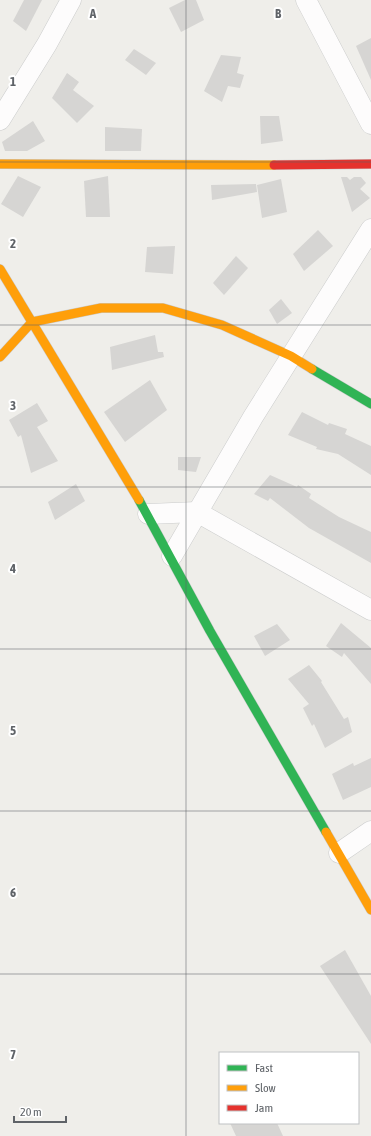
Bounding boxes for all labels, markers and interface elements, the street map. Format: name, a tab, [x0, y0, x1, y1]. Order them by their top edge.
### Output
text: A	[89, 6, 97, 21]
text: B	[275, 6, 282, 21]
text: 1	[10, 74, 16, 89]
text: 2	[10, 236, 16, 251]
text: 3	[10, 398, 16, 413]
text: 4	[9, 561, 16, 576]
text: 5	[10, 723, 16, 738]
text: 6	[10, 885, 16, 900]
text: 7	[10, 1047, 16, 1062]
legend	[219, 1052, 359, 1124]
text: Fast	[255, 1061, 273, 1075]
text: Slow	[255, 1081, 276, 1095]
scale bar	[14, 1098, 66, 1124]
text: Jam	[255, 1101, 273, 1115]
text: 20 m	[20, 1105, 42, 1119]

